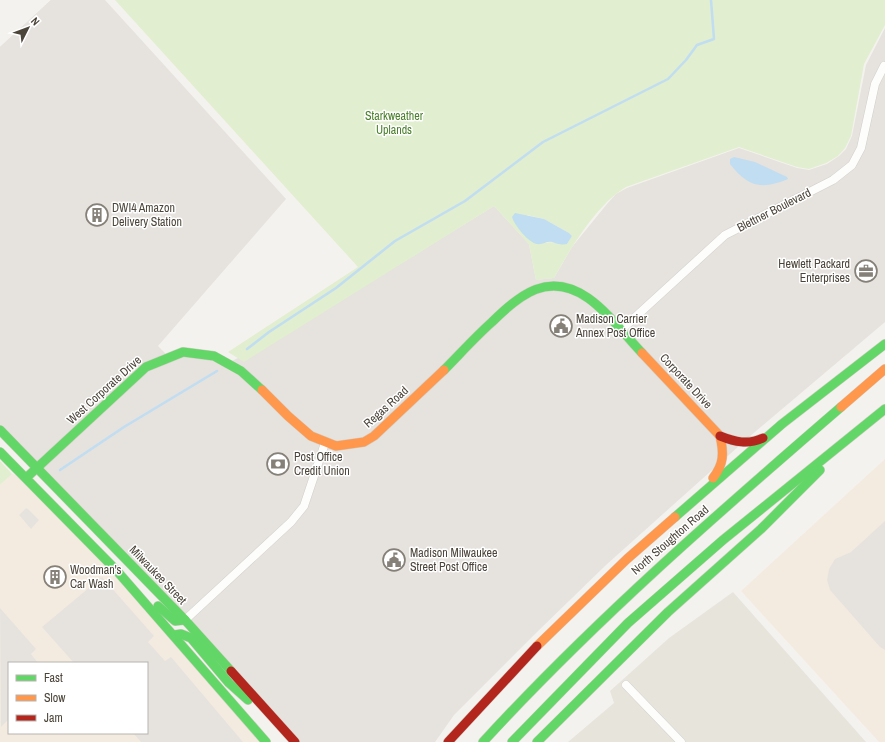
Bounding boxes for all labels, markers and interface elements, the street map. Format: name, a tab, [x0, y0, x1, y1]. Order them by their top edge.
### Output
north arrow	[8, 8, 48, 48]
text: N	[28, 14, 43, 28]
park label: Starkweather Uplands	[365, 108, 424, 138]
street label: Blettner Boulevard	[734, 184, 814, 236]
place label: DWI4 Amazon Delivery Station	[112, 200, 182, 230]
building icon: DWI4 Amazon Delivery Station	[84, 202, 110, 228]
place label: Hewlett Packard Enterprises	[778, 256, 850, 286]
office icon: Hewlett Packard Enterprises	[853, 258, 879, 284]
place label: Madison Carrier Annex Post Office	[575, 311, 655, 341]
public building icon: Madison Carrier Annex Post Office	[548, 313, 574, 339]
street label: Corporate Drive	[656, 350, 716, 412]
street label: West Corporate Drive	[63, 352, 145, 428]
street label: Regas Road	[360, 383, 412, 431]
place label: Post Office Credit Union	[294, 449, 350, 479]
bank icon: Post Office Credit Union	[265, 451, 291, 477]
street label: North Stoughton Road	[628, 502, 712, 578]
street label: Milwaukee Street	[126, 542, 190, 608]
place label: Madison Milwaukee Street Post Office	[410, 545, 498, 575]
public building icon: Madison Milwaukee Street Post Office	[381, 547, 407, 573]
place label: Woodman's Car Wash	[70, 562, 122, 592]
building icon: Woodman's Car Wash	[42, 564, 68, 590]
legend	[8, 662, 148, 734]
text: Fast	[44, 670, 63, 686]
text: Slow	[44, 690, 66, 706]
text: Jam	[44, 710, 63, 726]

